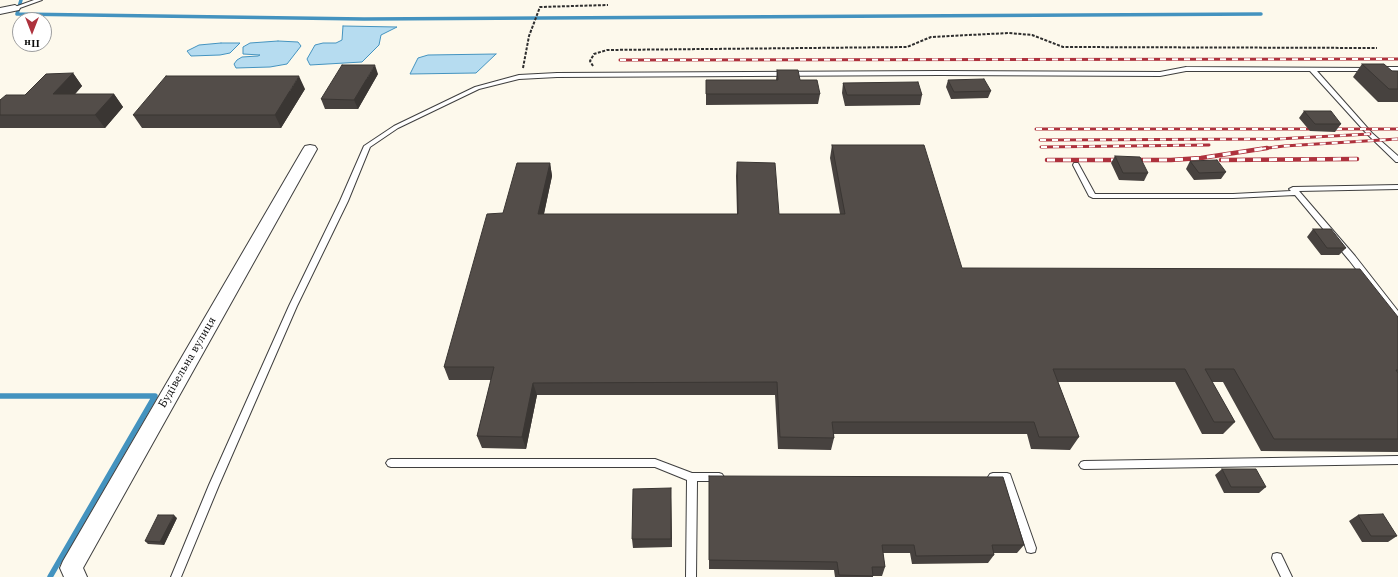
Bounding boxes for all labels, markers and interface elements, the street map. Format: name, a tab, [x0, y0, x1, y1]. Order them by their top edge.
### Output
north arrow	[12, 12, 52, 52]
text: Пн	[24, 35, 40, 52]
street label: Будівельна вулиця	[156, 315, 220, 411]

